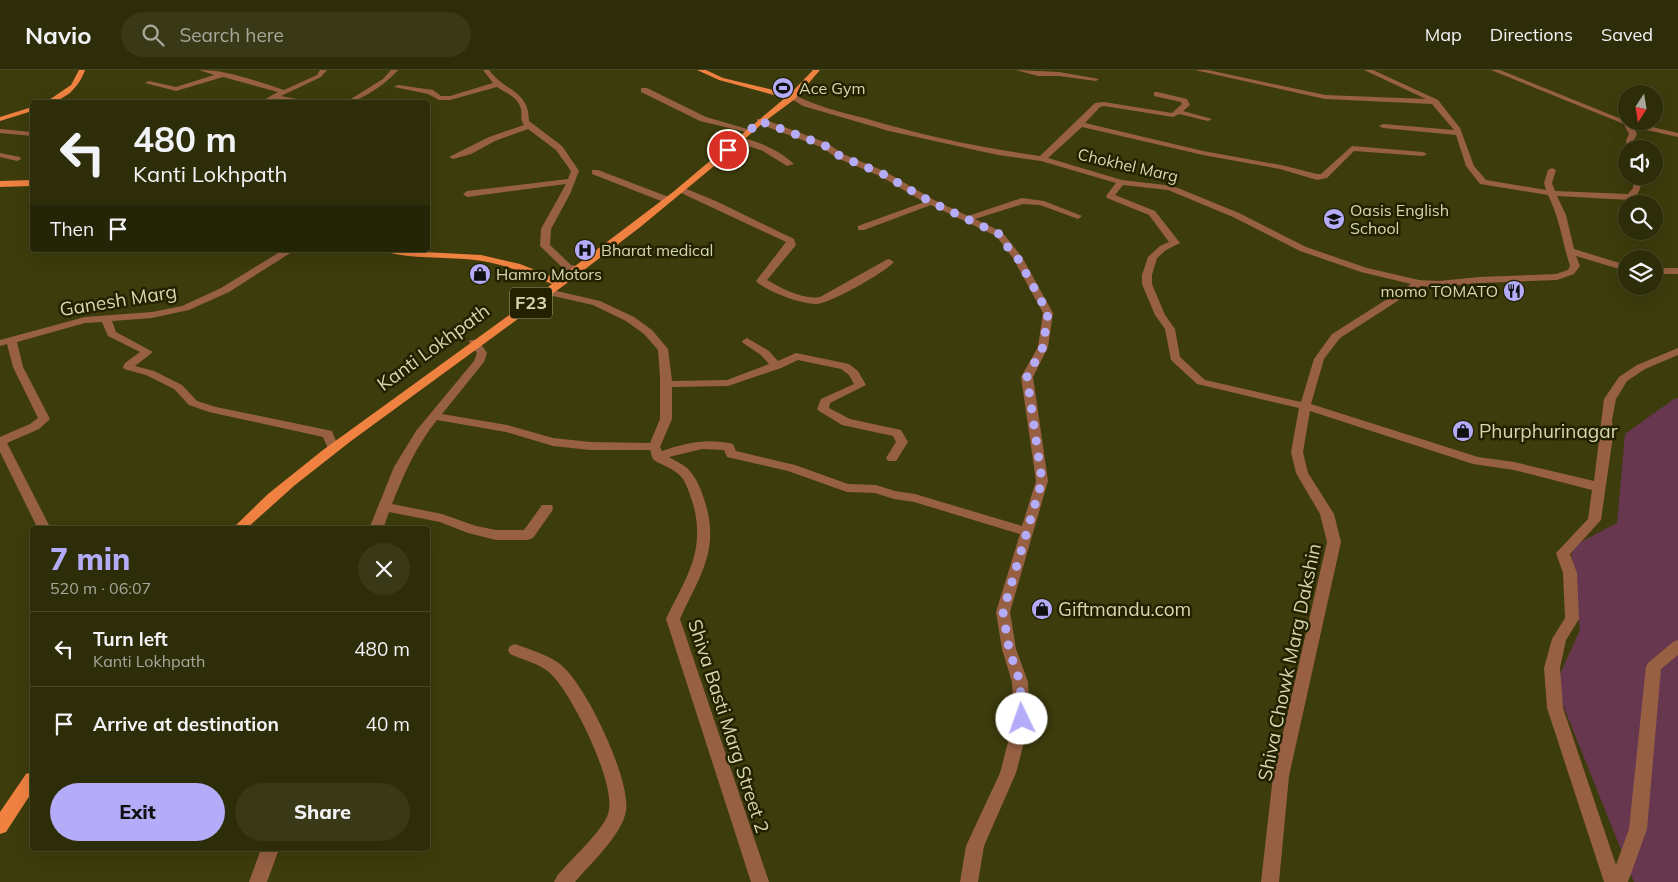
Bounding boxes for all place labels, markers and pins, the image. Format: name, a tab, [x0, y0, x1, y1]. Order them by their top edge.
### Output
sports icon: Ace Gym	[771, 76, 795, 100]
place label: Ace Gym	[799, 78, 866, 98]
pin	[707, 129, 749, 171]
place label: Oasis English School	[1350, 200, 1449, 238]
school or university icon: Oasis English School	[1322, 207, 1346, 231]
hospital icon: Bharat medical	[573, 238, 597, 262]
place label: Bharat medical	[601, 240, 713, 260]
shop icon: Hamro Motors	[468, 262, 492, 286]
place label: Hamro Motors	[496, 264, 602, 284]
restaurant icon: momo TOMATO	[1502, 279, 1526, 303]
place label: momo TOMATO	[1381, 281, 1498, 301]
shop icon: Phurphurinagar	[1451, 419, 1475, 443]
place label: Phurphurinagar	[1479, 419, 1618, 443]
shop icon: Giftmandu.com	[1030, 597, 1054, 621]
place label: Giftmandu.com	[1058, 597, 1191, 621]

